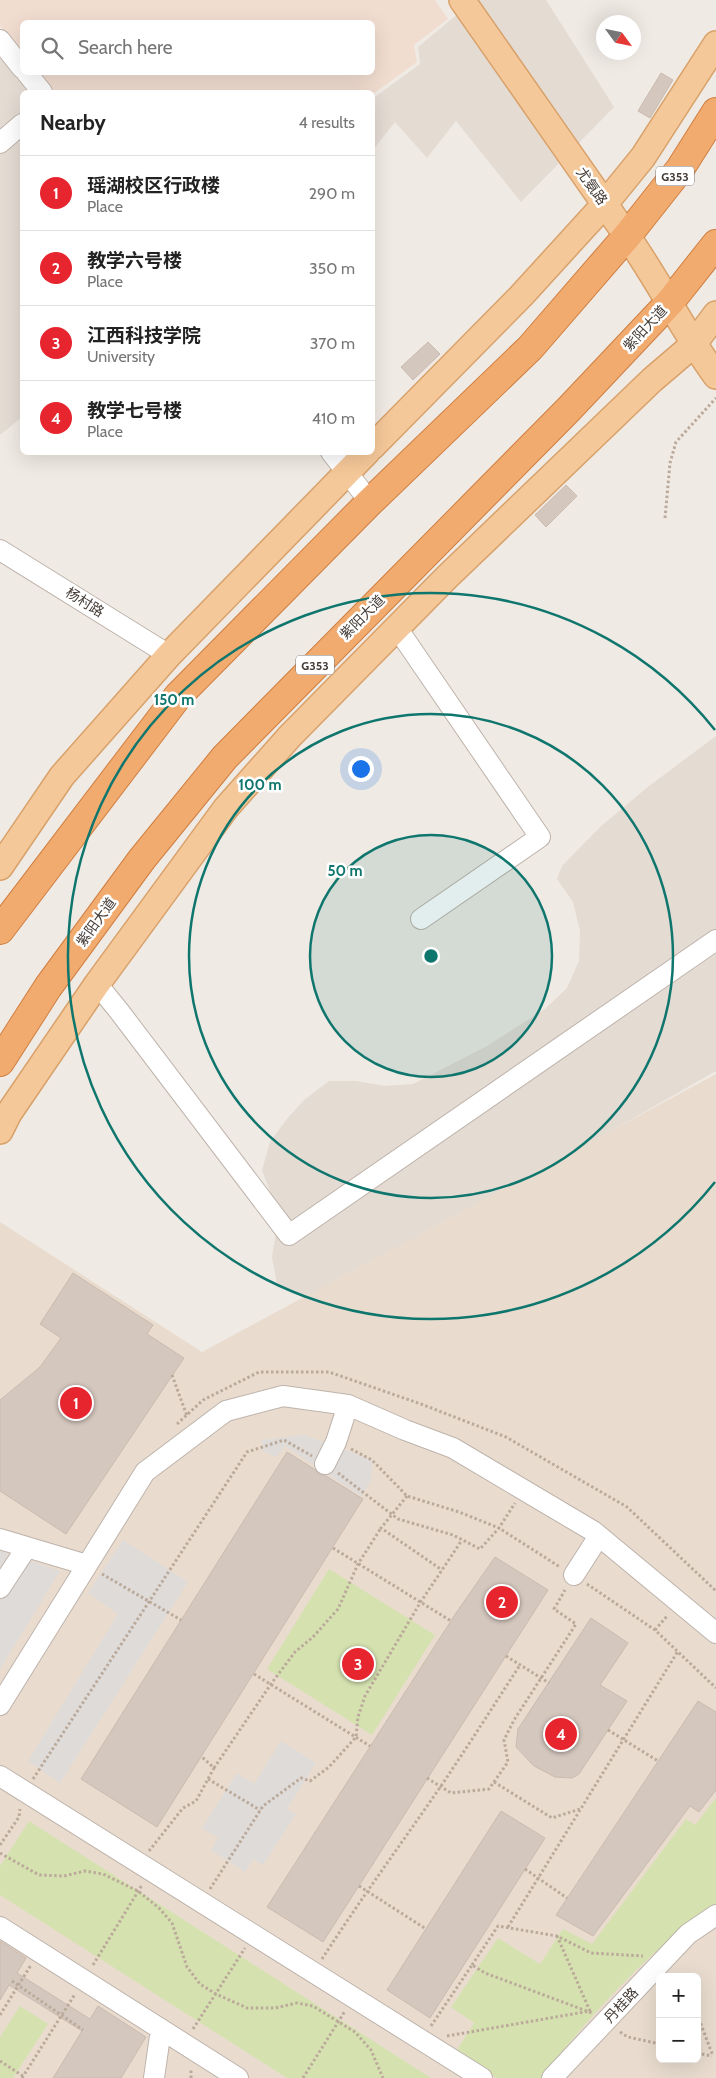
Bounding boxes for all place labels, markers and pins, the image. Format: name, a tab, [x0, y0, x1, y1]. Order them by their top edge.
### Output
centre of rings	[422, 947, 440, 965]
pin: 1	[60, 1384, 92, 1422]
pin: 2	[486, 1583, 518, 1621]
pin: 3	[342, 1645, 374, 1683]
pin: 4	[545, 1715, 577, 1753]

